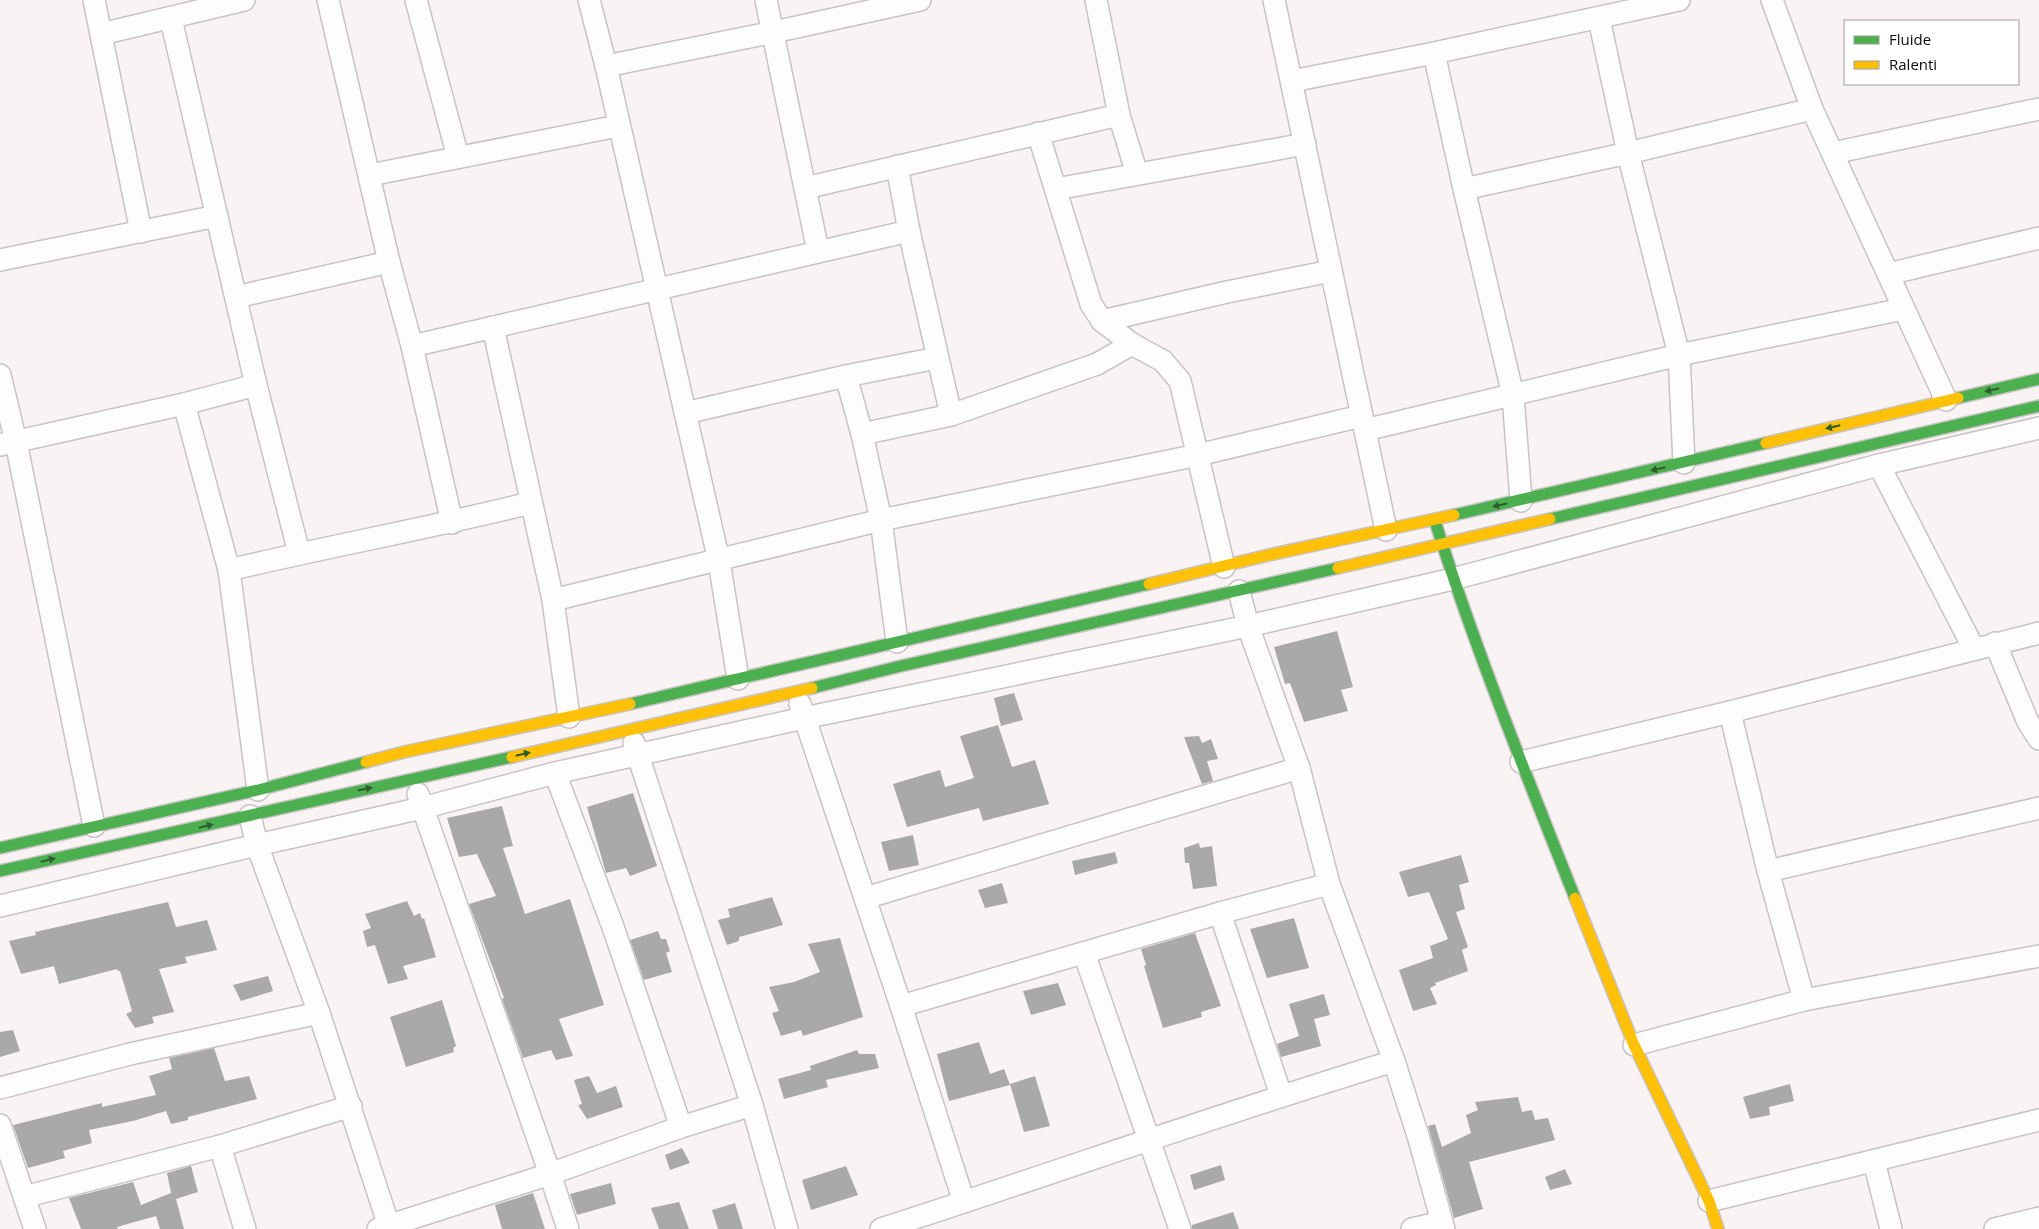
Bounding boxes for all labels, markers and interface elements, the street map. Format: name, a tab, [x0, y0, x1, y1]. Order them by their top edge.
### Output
legend	[1844, 20, 2019, 85]
text: Fluide	[1889, 29, 1931, 49]
text: Ralenti	[1889, 54, 1937, 74]
one-way arrow	[1984, 386, 1999, 394]
one-way arrow	[1826, 423, 1841, 431]
one-way arrow	[1651, 465, 1666, 473]
one-way arrow	[1491, 502, 1507, 510]
one-way arrow	[516, 750, 531, 758]
one-way arrow	[357, 785, 372, 793]
one-way arrow	[199, 822, 214, 830]
one-way arrow	[40, 856, 55, 864]

